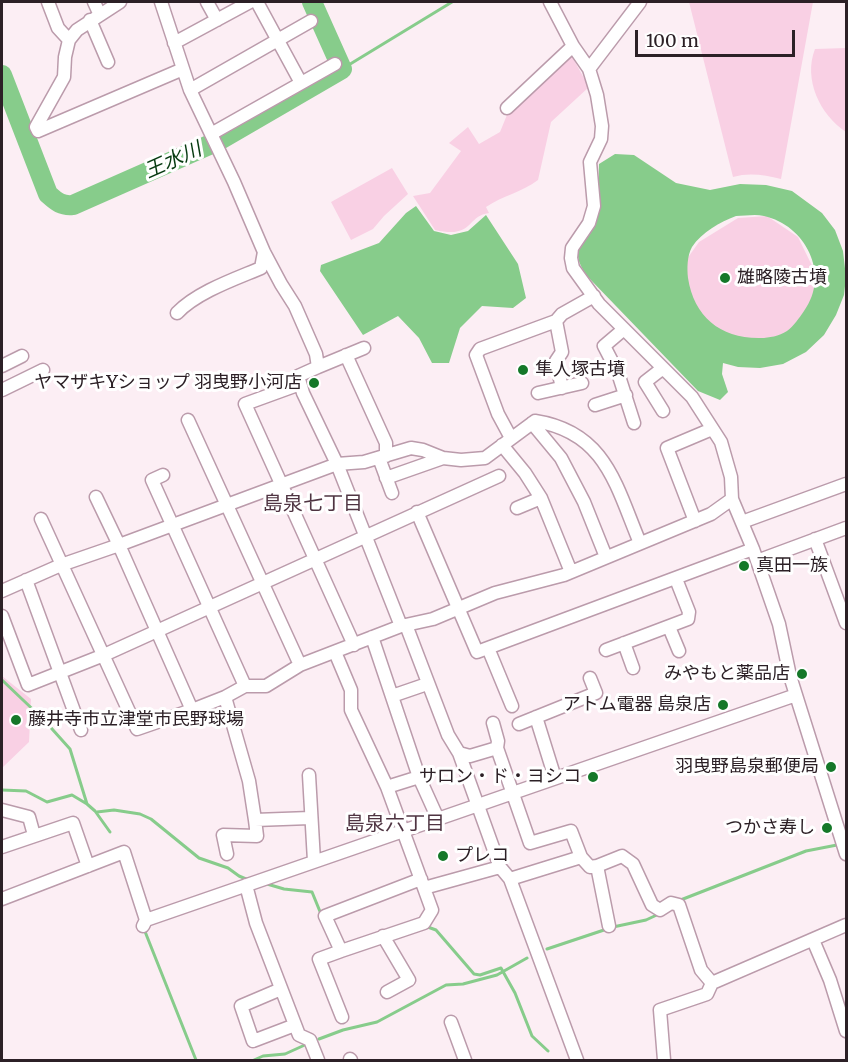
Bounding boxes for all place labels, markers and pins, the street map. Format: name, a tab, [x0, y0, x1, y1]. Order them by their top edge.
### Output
place label: 雄略陵古墳	[737, 267, 827, 289]
marker: 雄略陵古墳	[718, 271, 732, 285]
place label: 隼人塚古墳	[535, 359, 625, 381]
marker: 隼人塚古墳	[516, 363, 530, 377]
place label: ヤマザキYショップ 羽曳野小河店	[34, 372, 302, 394]
marker: ヤマザキYショップ 羽曳野小河店	[307, 376, 321, 390]
place label: 真田一族	[756, 555, 828, 577]
marker: 真田一族	[737, 559, 751, 573]
place label: みやもと薬品店	[664, 663, 790, 685]
marker: みやもと薬品店	[795, 667, 809, 681]
place label: アトム電器 島泉店	[563, 694, 711, 716]
marker: アトム電器 島泉店	[716, 698, 730, 712]
place label: 藤井寺市立津堂市民野球場	[28, 709, 244, 731]
marker: 藤井寺市立津堂市民野球場	[9, 713, 23, 727]
place label: 羽曳野島泉郵便局	[675, 756, 819, 778]
marker: 羽曳野島泉郵便局	[824, 760, 838, 774]
place label: サロン・ド・ヨシコ	[419, 766, 581, 788]
marker: サロン・ド・ヨシコ	[586, 770, 600, 784]
place label: つかさ寿し	[725, 817, 815, 839]
marker: つかさ寿し	[820, 821, 834, 835]
place label: プレコ	[455, 845, 509, 867]
marker: プレコ	[436, 849, 450, 863]

